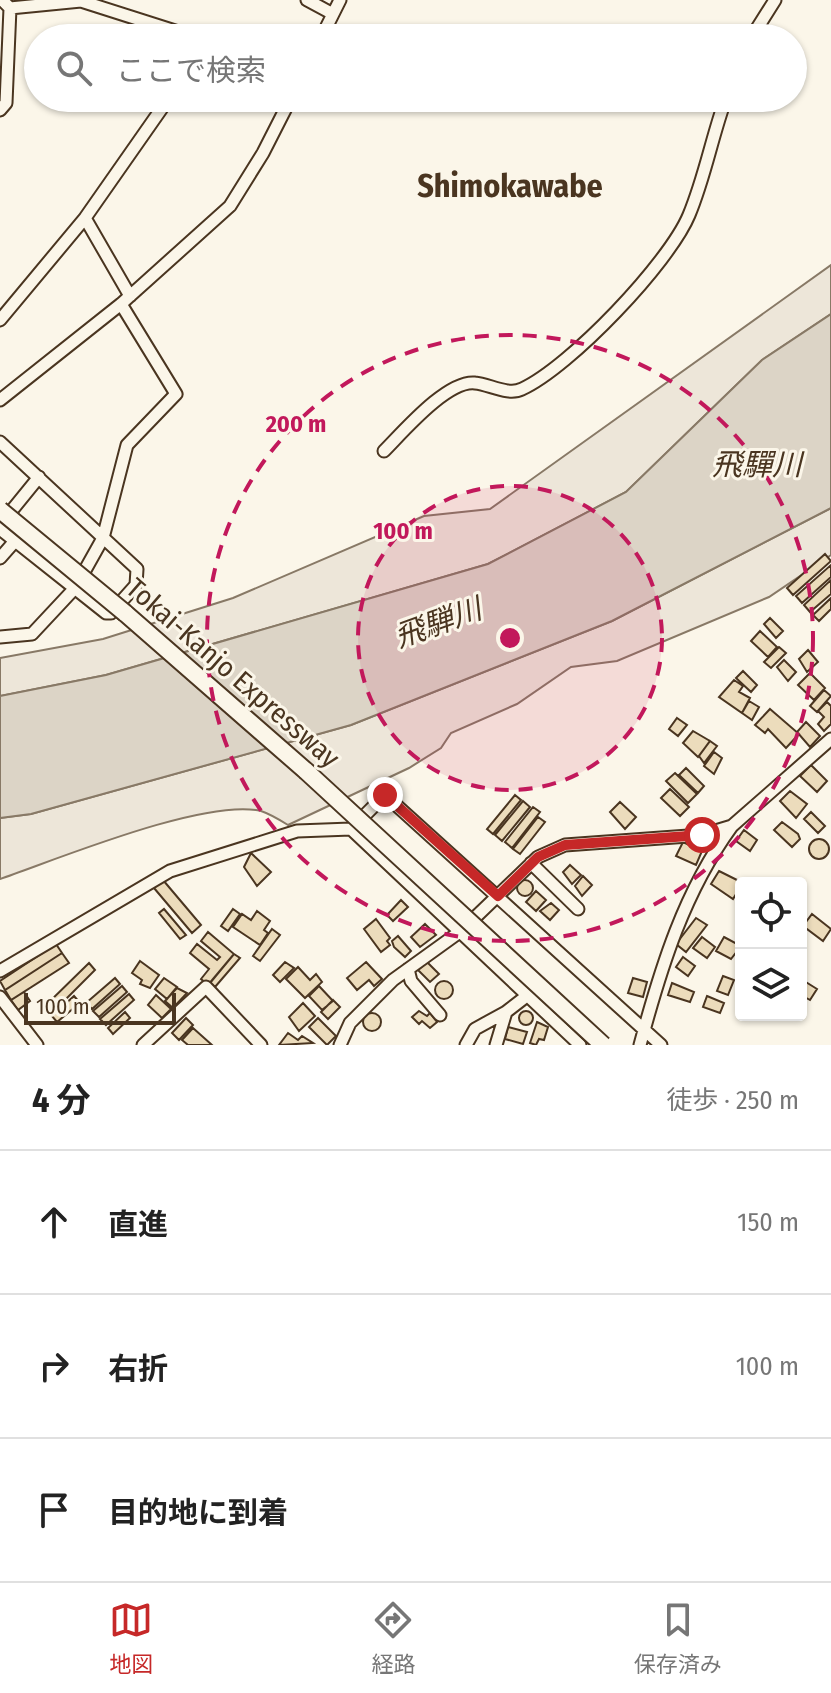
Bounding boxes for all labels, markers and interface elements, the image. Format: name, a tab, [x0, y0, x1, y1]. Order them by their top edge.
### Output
search box	[24, 24, 807, 112]
icon: search	[52, 46, 96, 90]
text: ここで検索	[116, 53, 266, 89]
district label: Shimokawabe	[417, 167, 603, 205]
text: 200 m	[265, 410, 326, 438]
water label: 飛驒川	[712, 447, 805, 483]
text: 100 m	[373, 517, 433, 545]
street label: Tokai-Kanjo Expressway	[120, 571, 347, 775]
water label: 飛騨川	[390, 590, 489, 655]
centre of rings	[496, 624, 524, 652]
route end	[367, 777, 403, 813]
route start	[684, 817, 720, 853]
map controls	[735, 877, 807, 1021]
button: locate	[735, 877, 807, 949]
button: layers	[735, 949, 807, 1021]
scale bar	[24, 989, 176, 1025]
text: 100 m	[36, 993, 90, 1020]
text: 4 分	[32, 1080, 91, 1121]
text: 徒歩 · 250 m	[666, 1085, 799, 1116]
icon: ahead	[32, 1200, 76, 1244]
text: 直進	[108, 1207, 168, 1243]
text: 150 m	[737, 1207, 799, 1238]
icon: right	[32, 1344, 76, 1388]
text: 右折	[108, 1351, 168, 1387]
text: 100 m	[736, 1351, 799, 1382]
icon: arrive	[32, 1488, 76, 1532]
text: 目的地に到着	[108, 1495, 288, 1531]
tab: 地図	[109, 1598, 153, 1678]
tab: 経路	[371, 1598, 416, 1678]
tab: 保存済み	[634, 1598, 722, 1678]

